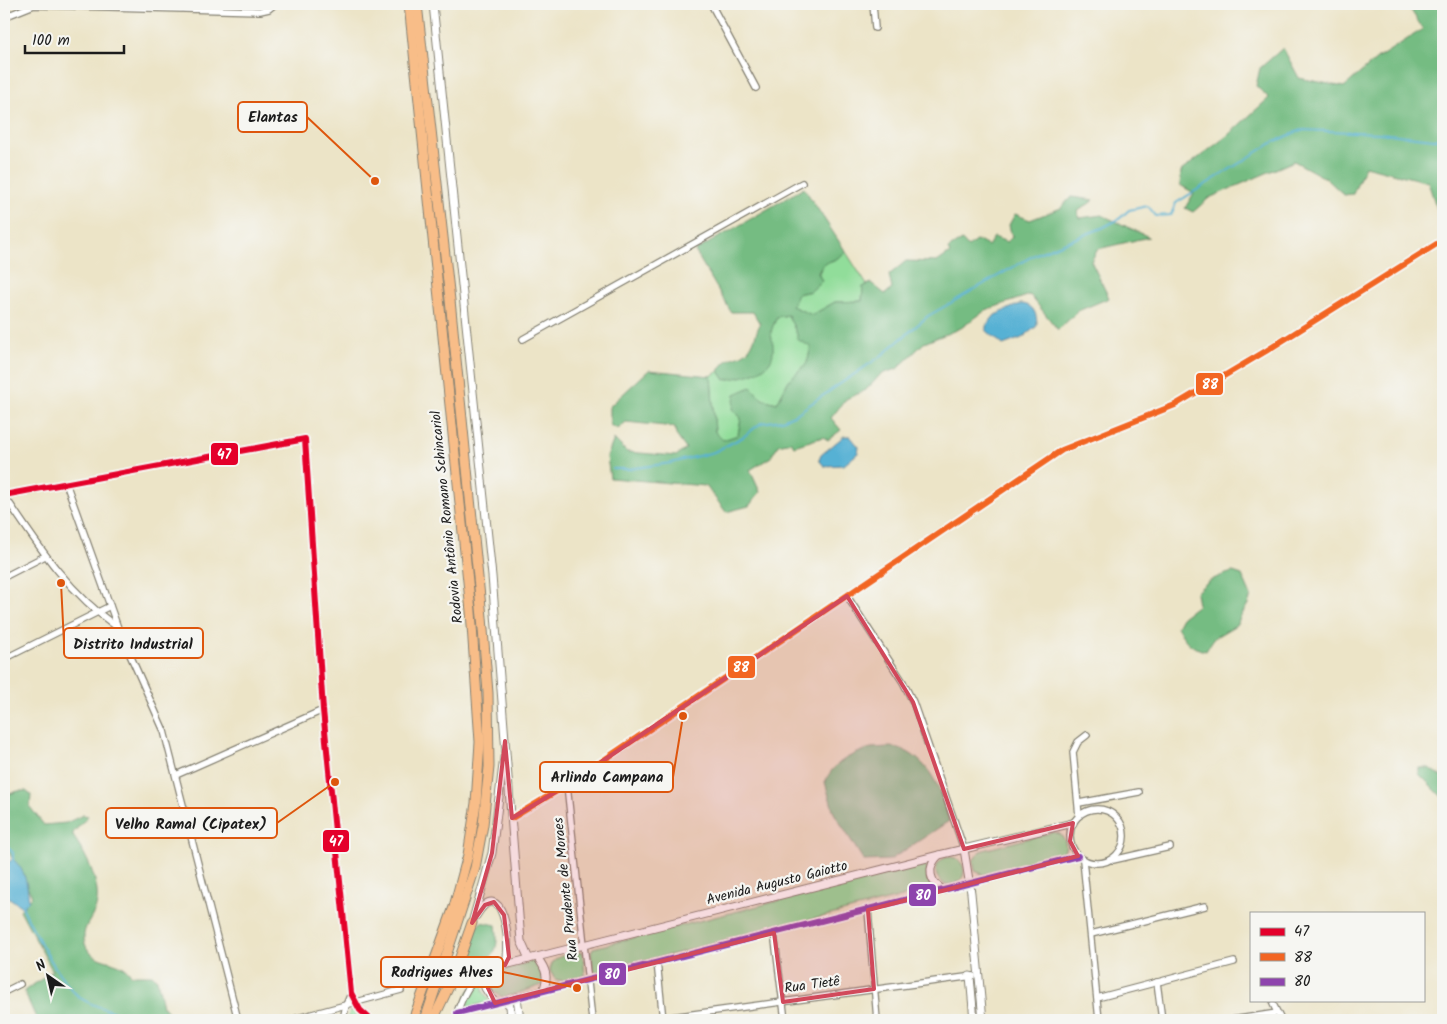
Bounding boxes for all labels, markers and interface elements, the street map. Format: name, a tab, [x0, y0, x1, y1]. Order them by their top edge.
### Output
scale bar	[25, 22, 124, 54]
text: 100 m	[32, 29, 70, 53]
callout: Elantas	[238, 102, 307, 132]
text: Elantas	[248, 106, 298, 130]
line badge: 88	[1195, 372, 1224, 396]
text: 88	[1202, 374, 1219, 396]
street label: Rodovia Antônio Romano Schincariol	[425, 409, 469, 625]
line badge: 47	[210, 442, 239, 466]
text: 47	[217, 444, 232, 466]
callout: Distrito Industrial	[64, 628, 203, 658]
text: Distrito Industrial	[73, 633, 193, 657]
line badge: 88	[727, 655, 756, 679]
text: 88	[733, 657, 750, 679]
callout: Arlindo Campana	[540, 762, 673, 792]
text: Arlindo Campana	[551, 766, 664, 790]
callout: Velho Ramal (Cipatex)	[106, 808, 277, 838]
text: Velho Ramal (Cipatex)	[115, 813, 267, 837]
street label: Rua Prudente de Moraes	[548, 816, 584, 962]
line badge: 47	[322, 829, 350, 853]
text: 47	[329, 831, 344, 853]
street label: Avenida Augusto Gaiotto	[704, 855, 850, 911]
line badge: 80	[908, 883, 937, 907]
text: 80	[915, 885, 932, 907]
legend	[1250, 912, 1424, 1002]
text: 47	[1294, 920, 1310, 944]
text: 88	[1294, 946, 1313, 970]
north arrow	[22, 952, 72, 1002]
text: N	[31, 954, 51, 978]
callout: Rodrigues Alves	[381, 957, 503, 987]
text: Rodrigues Alves	[391, 961, 493, 985]
line badge: 80	[598, 962, 627, 986]
text: 80	[604, 964, 621, 986]
street label: Rua Tietê	[783, 970, 842, 1000]
text: 80	[1294, 970, 1311, 994]

